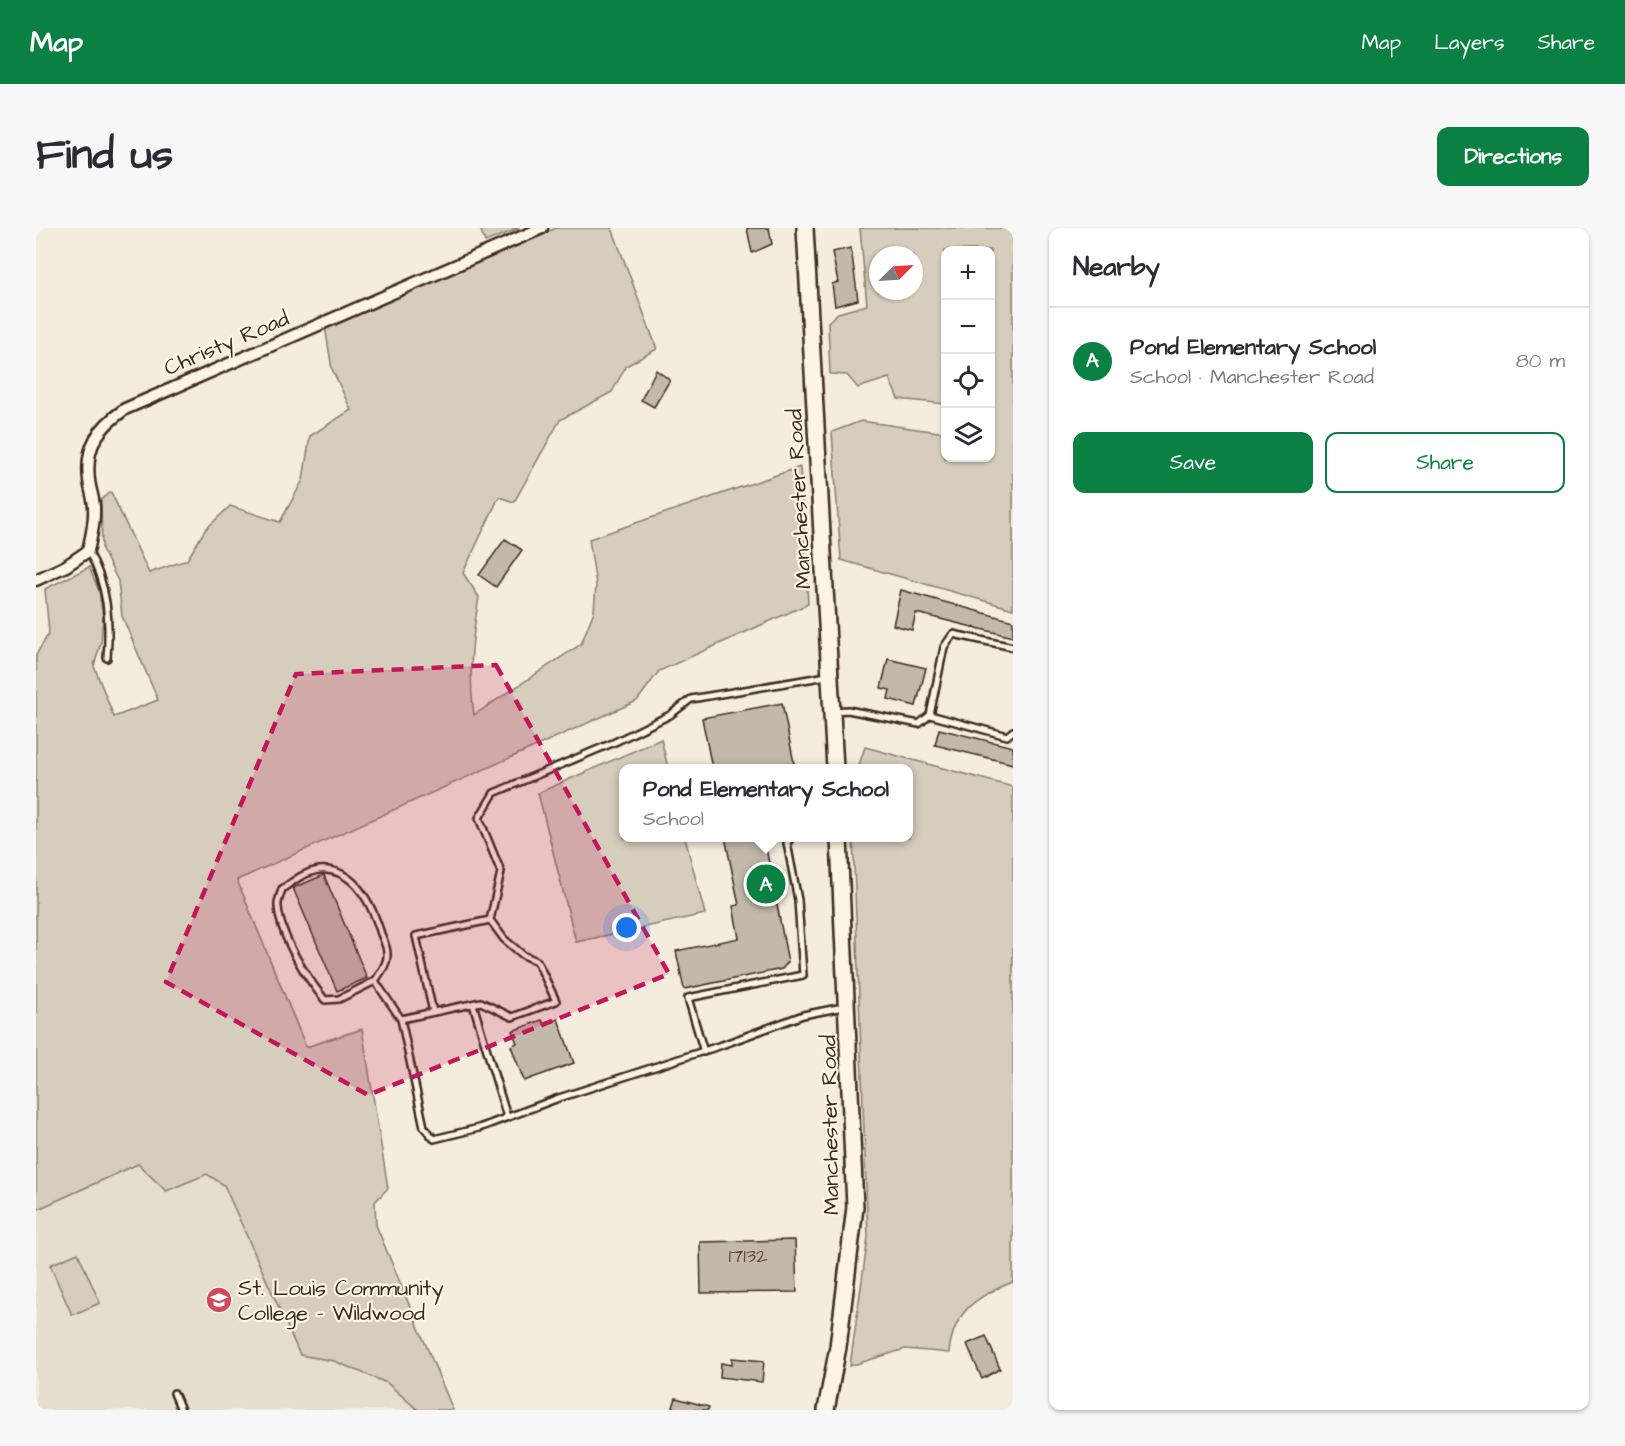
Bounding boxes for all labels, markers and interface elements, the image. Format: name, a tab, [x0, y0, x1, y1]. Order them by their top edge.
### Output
text: Map	[30, 23, 83, 62]
text: Map	[1361, 28, 1401, 57]
text: Layers	[1434, 28, 1504, 57]
text: Share	[1537, 28, 1595, 57]
text: Find us	[36, 127, 173, 185]
button: Directions	[1437, 127, 1589, 186]
north arrow	[869, 246, 923, 300]
map controls	[941, 246, 995, 462]
button: +	[941, 246, 995, 300]
text: Nearby	[1073, 249, 1160, 285]
button: −	[941, 300, 995, 354]
street label: Christy Road	[159, 303, 294, 385]
text: Pond Elementary School	[1130, 332, 1376, 363]
text: A	[1086, 347, 1099, 375]
text: 80 m	[1516, 347, 1565, 375]
button: locate	[941, 354, 995, 408]
text: School · Manchester Road	[1130, 363, 1374, 391]
street label: Manchester Road	[779, 408, 820, 590]
button: layers	[941, 408, 995, 462]
button: Save	[1073, 432, 1313, 493]
button: Share	[1325, 432, 1565, 493]
popup	[619, 764, 913, 842]
text: Pond Elementary School	[643, 774, 889, 805]
text: School	[643, 805, 704, 833]
pin: A	[746, 862, 786, 906]
your location	[612, 913, 641, 942]
street label: Manchester Road	[813, 1034, 848, 1215]
house number: 17132	[728, 1242, 768, 1270]
place label: St. Louis Community College - Wildwood	[238, 1273, 444, 1330]
school or university icon: St. Louis Community College - Wildwood	[204, 1285, 234, 1315]

